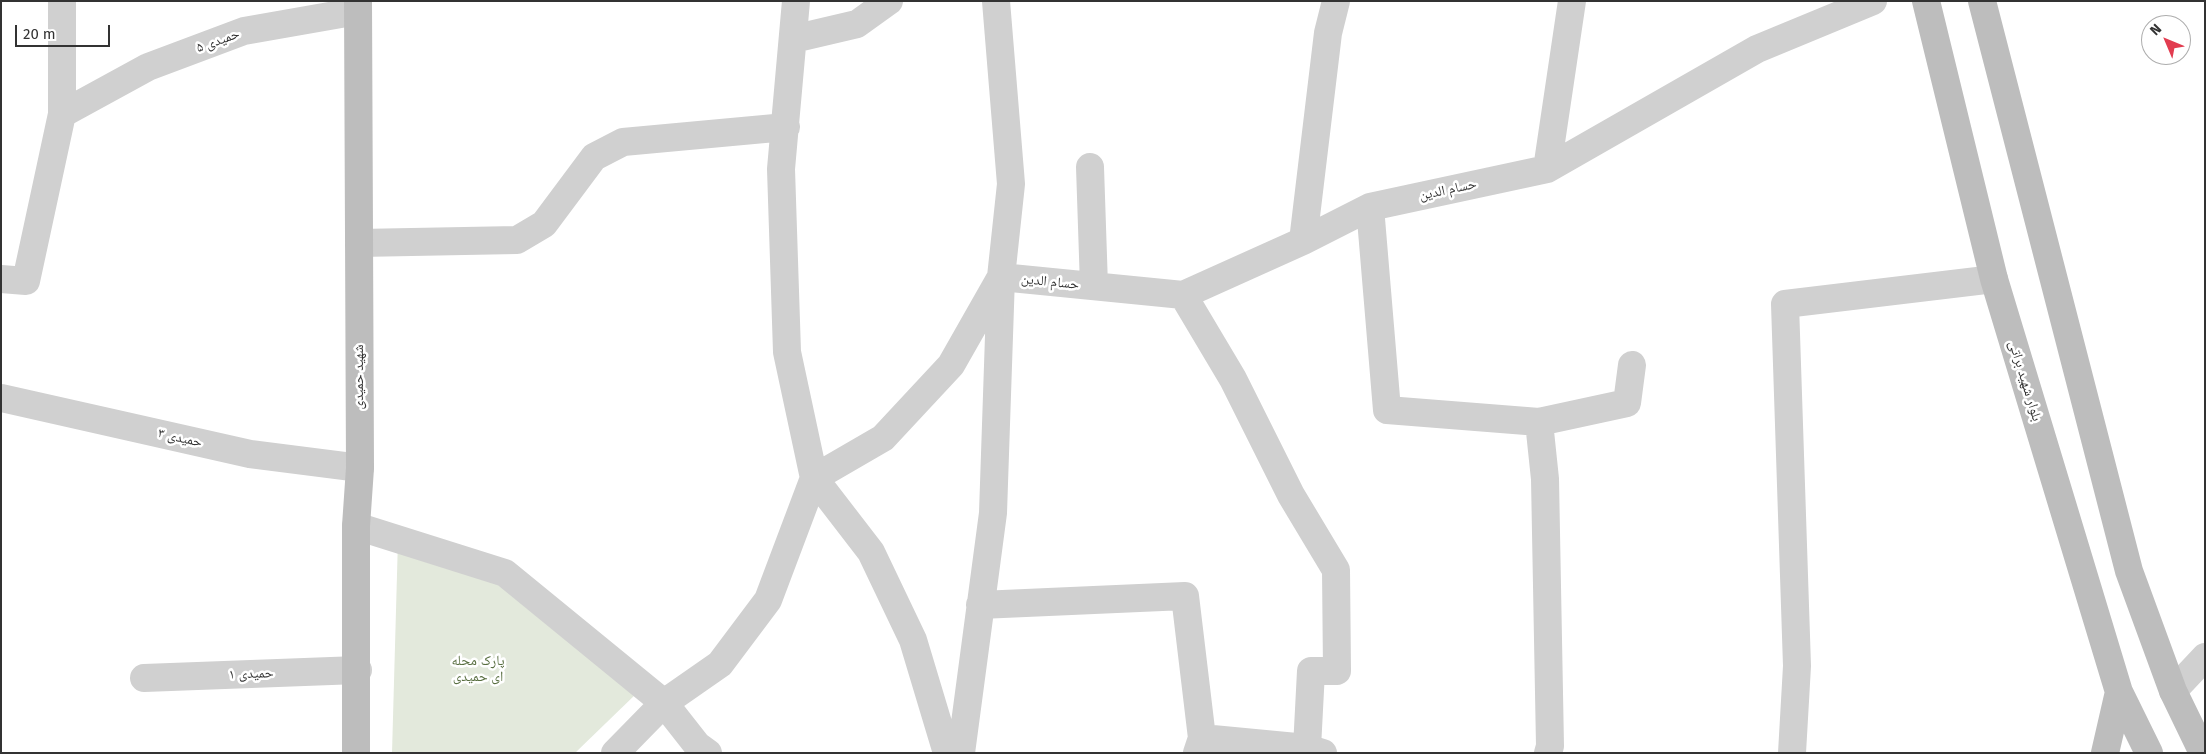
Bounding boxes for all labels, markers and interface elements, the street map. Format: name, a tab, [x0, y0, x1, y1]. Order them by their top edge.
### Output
scale bar	[18, 15, 112, 47]
north arrow	[2141, 15, 2191, 65]
text: N	[2146, 20, 2165, 39]
text: 20 m	[23, 25, 56, 43]
street label: حمیدی ۵	[194, 25, 242, 57]
street label: حسام الدین	[1418, 176, 1478, 204]
street label: حسام الدین	[1020, 271, 1080, 293]
street label: بلوار شهید براتی	[2005, 339, 2045, 423]
street label: شهید حمیدی	[351, 345, 367, 409]
street label: حمیدی ۳	[156, 425, 204, 451]
park label: پارک محله ای حمیدی	[451, 653, 505, 686]
street label: حمیدی ۱	[228, 665, 274, 683]

